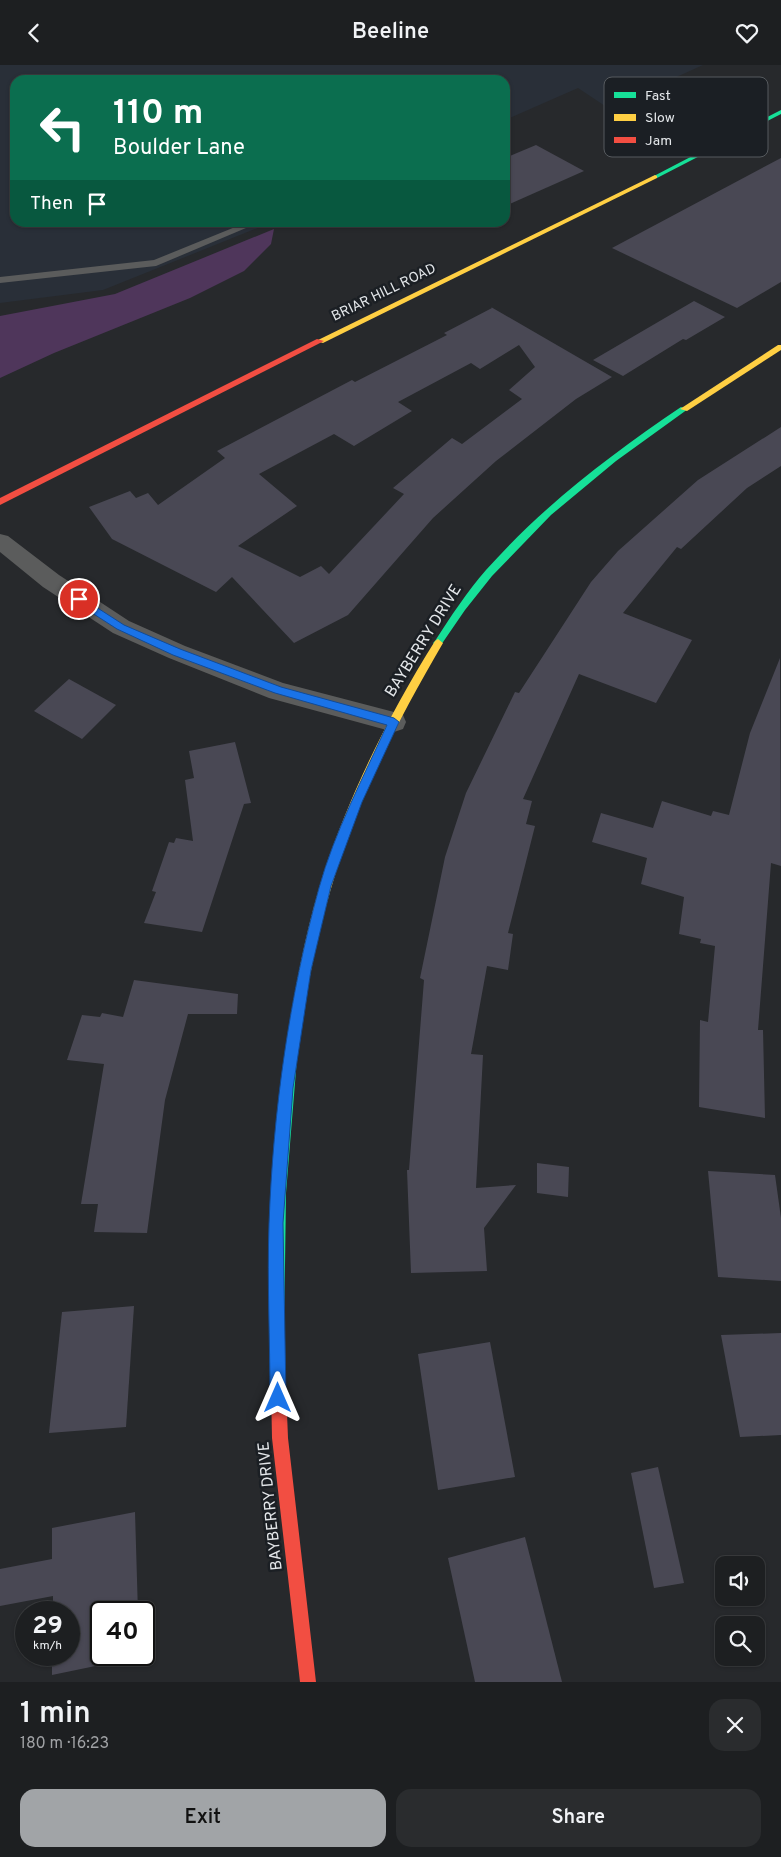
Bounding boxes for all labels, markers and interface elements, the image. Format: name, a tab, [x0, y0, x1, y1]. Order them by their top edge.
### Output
icon: back	[20, 19, 48, 47]
text: Beeline	[352, 19, 429, 46]
icon: heart	[733, 19, 761, 47]
legend	[604, 77, 768, 157]
text: Fast	[645, 88, 671, 105]
text: 110 m	[113, 92, 203, 136]
icon: left	[30, 95, 95, 160]
text: Slow	[645, 110, 675, 127]
text: Jam	[645, 133, 672, 150]
text: Boulder Lane	[113, 135, 245, 162]
icon: arrive	[83, 190, 111, 218]
text: Then	[30, 192, 73, 216]
street label: BRIAR HILL ROAD	[329, 260, 439, 326]
pin	[58, 578, 100, 620]
street label: BAYBERRY DRIVE	[381, 581, 467, 701]
icon: arrive	[65, 585, 93, 613]
position arrow	[251, 1371, 303, 1423]
street label: BAYBERRY DRIVE	[254, 1441, 288, 1571]
map controls	[715, 1556, 765, 1666]
button: sound	[715, 1556, 765, 1606]
speed limit sign: 40	[90, 1601, 155, 1666]
text: 29	[32, 1611, 63, 1643]
button: search	[715, 1616, 765, 1666]
text: km/h	[33, 1638, 62, 1654]
text: 1 min	[20, 1696, 91, 1733]
button: close	[709, 1699, 761, 1751]
text: 180 m · 16:23	[20, 1734, 109, 1754]
button: Exit	[20, 1789, 386, 1847]
button: Share	[396, 1789, 761, 1847]

